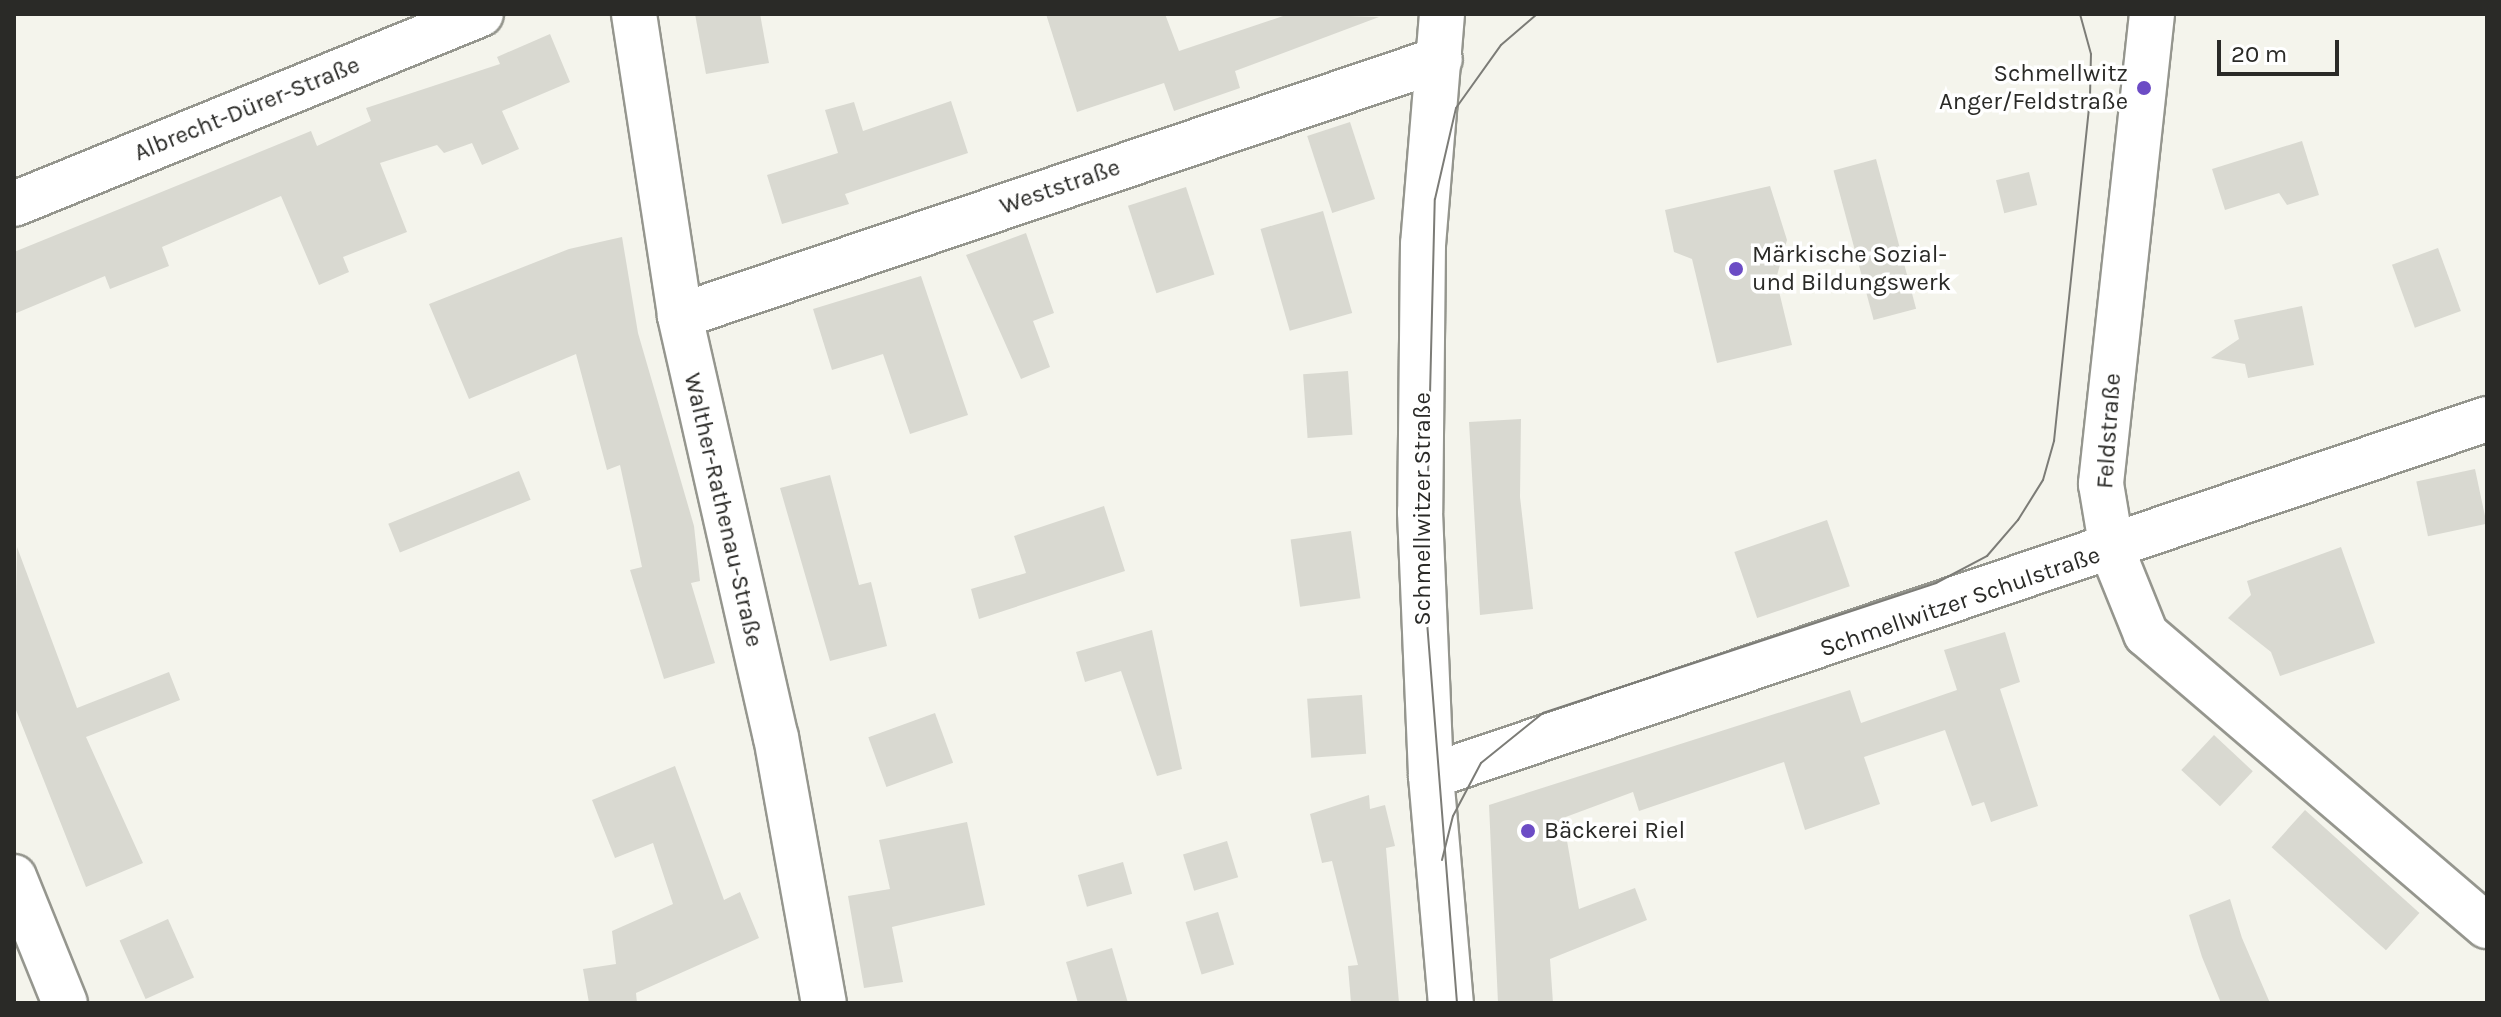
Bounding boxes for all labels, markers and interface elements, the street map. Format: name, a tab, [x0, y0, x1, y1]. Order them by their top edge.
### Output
scale bar	[2221, 24, 2343, 74]
text: 20 m	[2231, 40, 2287, 68]
street label: Albrecht-Dürer-Straße	[130, 51, 364, 167]
place label: Schmellwitz Anger/Feldstraße	[1939, 60, 2128, 116]
marker: Schmellwitz Anger/Feldstraße	[2135, 79, 2153, 97]
street label: Weststraße	[996, 153, 1124, 221]
place label: Märkische Sozial- und Bildungswerk	[1752, 241, 1951, 297]
marker: Märkische Sozial- und Bildungswerk	[1727, 260, 1745, 278]
street label: Walther-Rathenau-Straße	[677, 370, 769, 650]
street label: Feldstraße	[2091, 372, 2127, 490]
street label: Schmellwitzer Straße	[1409, 392, 1437, 626]
street label: Schmellwitzer Schulstraße	[1816, 540, 2104, 664]
place label: Bäckerei Riel	[1544, 817, 1685, 845]
marker: Bäckerei Riel	[1519, 822, 1537, 840]

